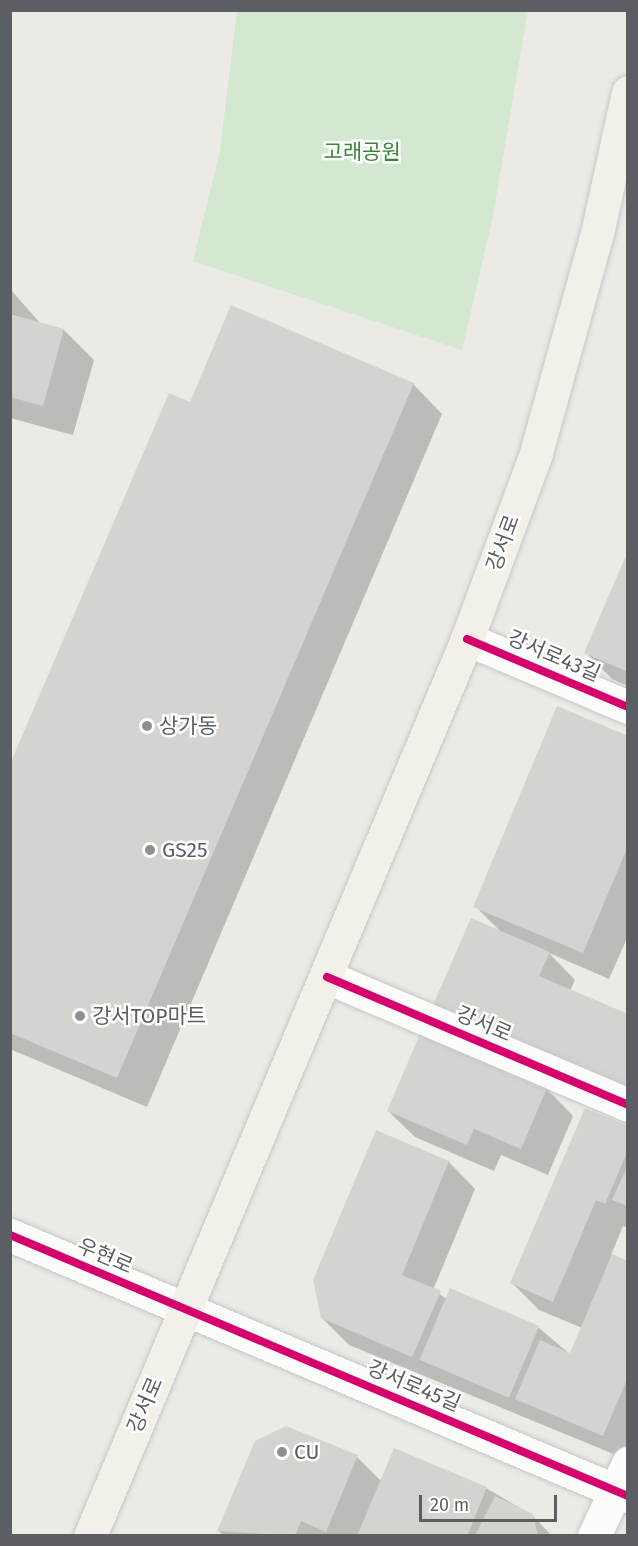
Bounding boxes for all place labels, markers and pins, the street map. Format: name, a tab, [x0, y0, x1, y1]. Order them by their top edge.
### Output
place label: 상가동	[159, 713, 217, 739]
marker: 상가동	[140, 719, 154, 733]
place label: GS25	[162, 837, 207, 863]
marker: GS25	[143, 843, 157, 857]
place label: 강서TOP마트	[92, 1003, 206, 1029]
marker: 강서TOP마트	[73, 1009, 87, 1023]
place label: CU	[294, 1439, 319, 1465]
marker: CU	[275, 1445, 289, 1459]

